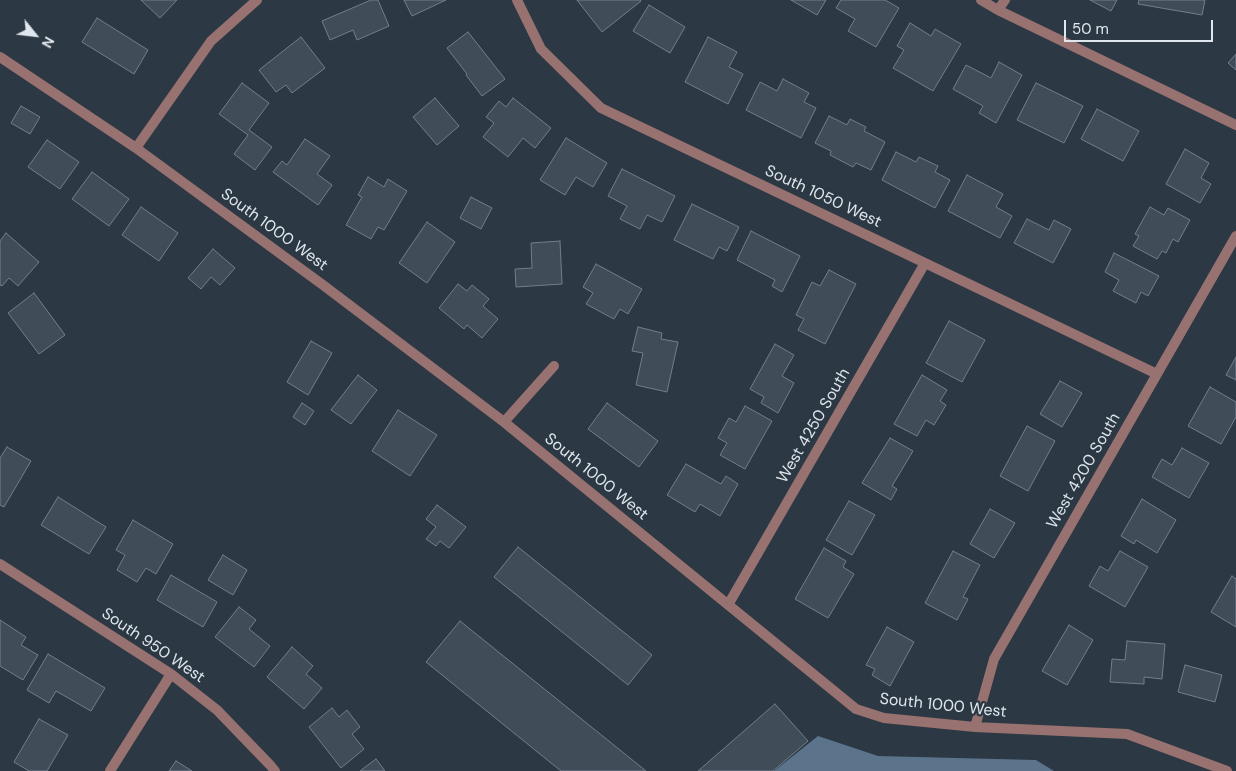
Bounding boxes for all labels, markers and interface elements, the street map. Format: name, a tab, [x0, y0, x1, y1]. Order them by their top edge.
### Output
north arrow	[10, 10, 60, 60]
scale bar	[1066, 10, 1215, 42]
text: 50 m	[1072, 19, 1109, 39]
text: N	[38, 33, 58, 51]
street label: South 1050 West	[762, 162, 884, 232]
street label: South 1000 West	[217, 185, 331, 275]
street label: West 4250 South	[773, 365, 855, 487]
street label: West 4200 South	[1043, 410, 1125, 532]
street label: South 1000 West	[540, 429, 652, 525]
street label: South 950 West	[98, 604, 208, 688]
street label: South 1000 West	[879, 690, 1007, 722]

